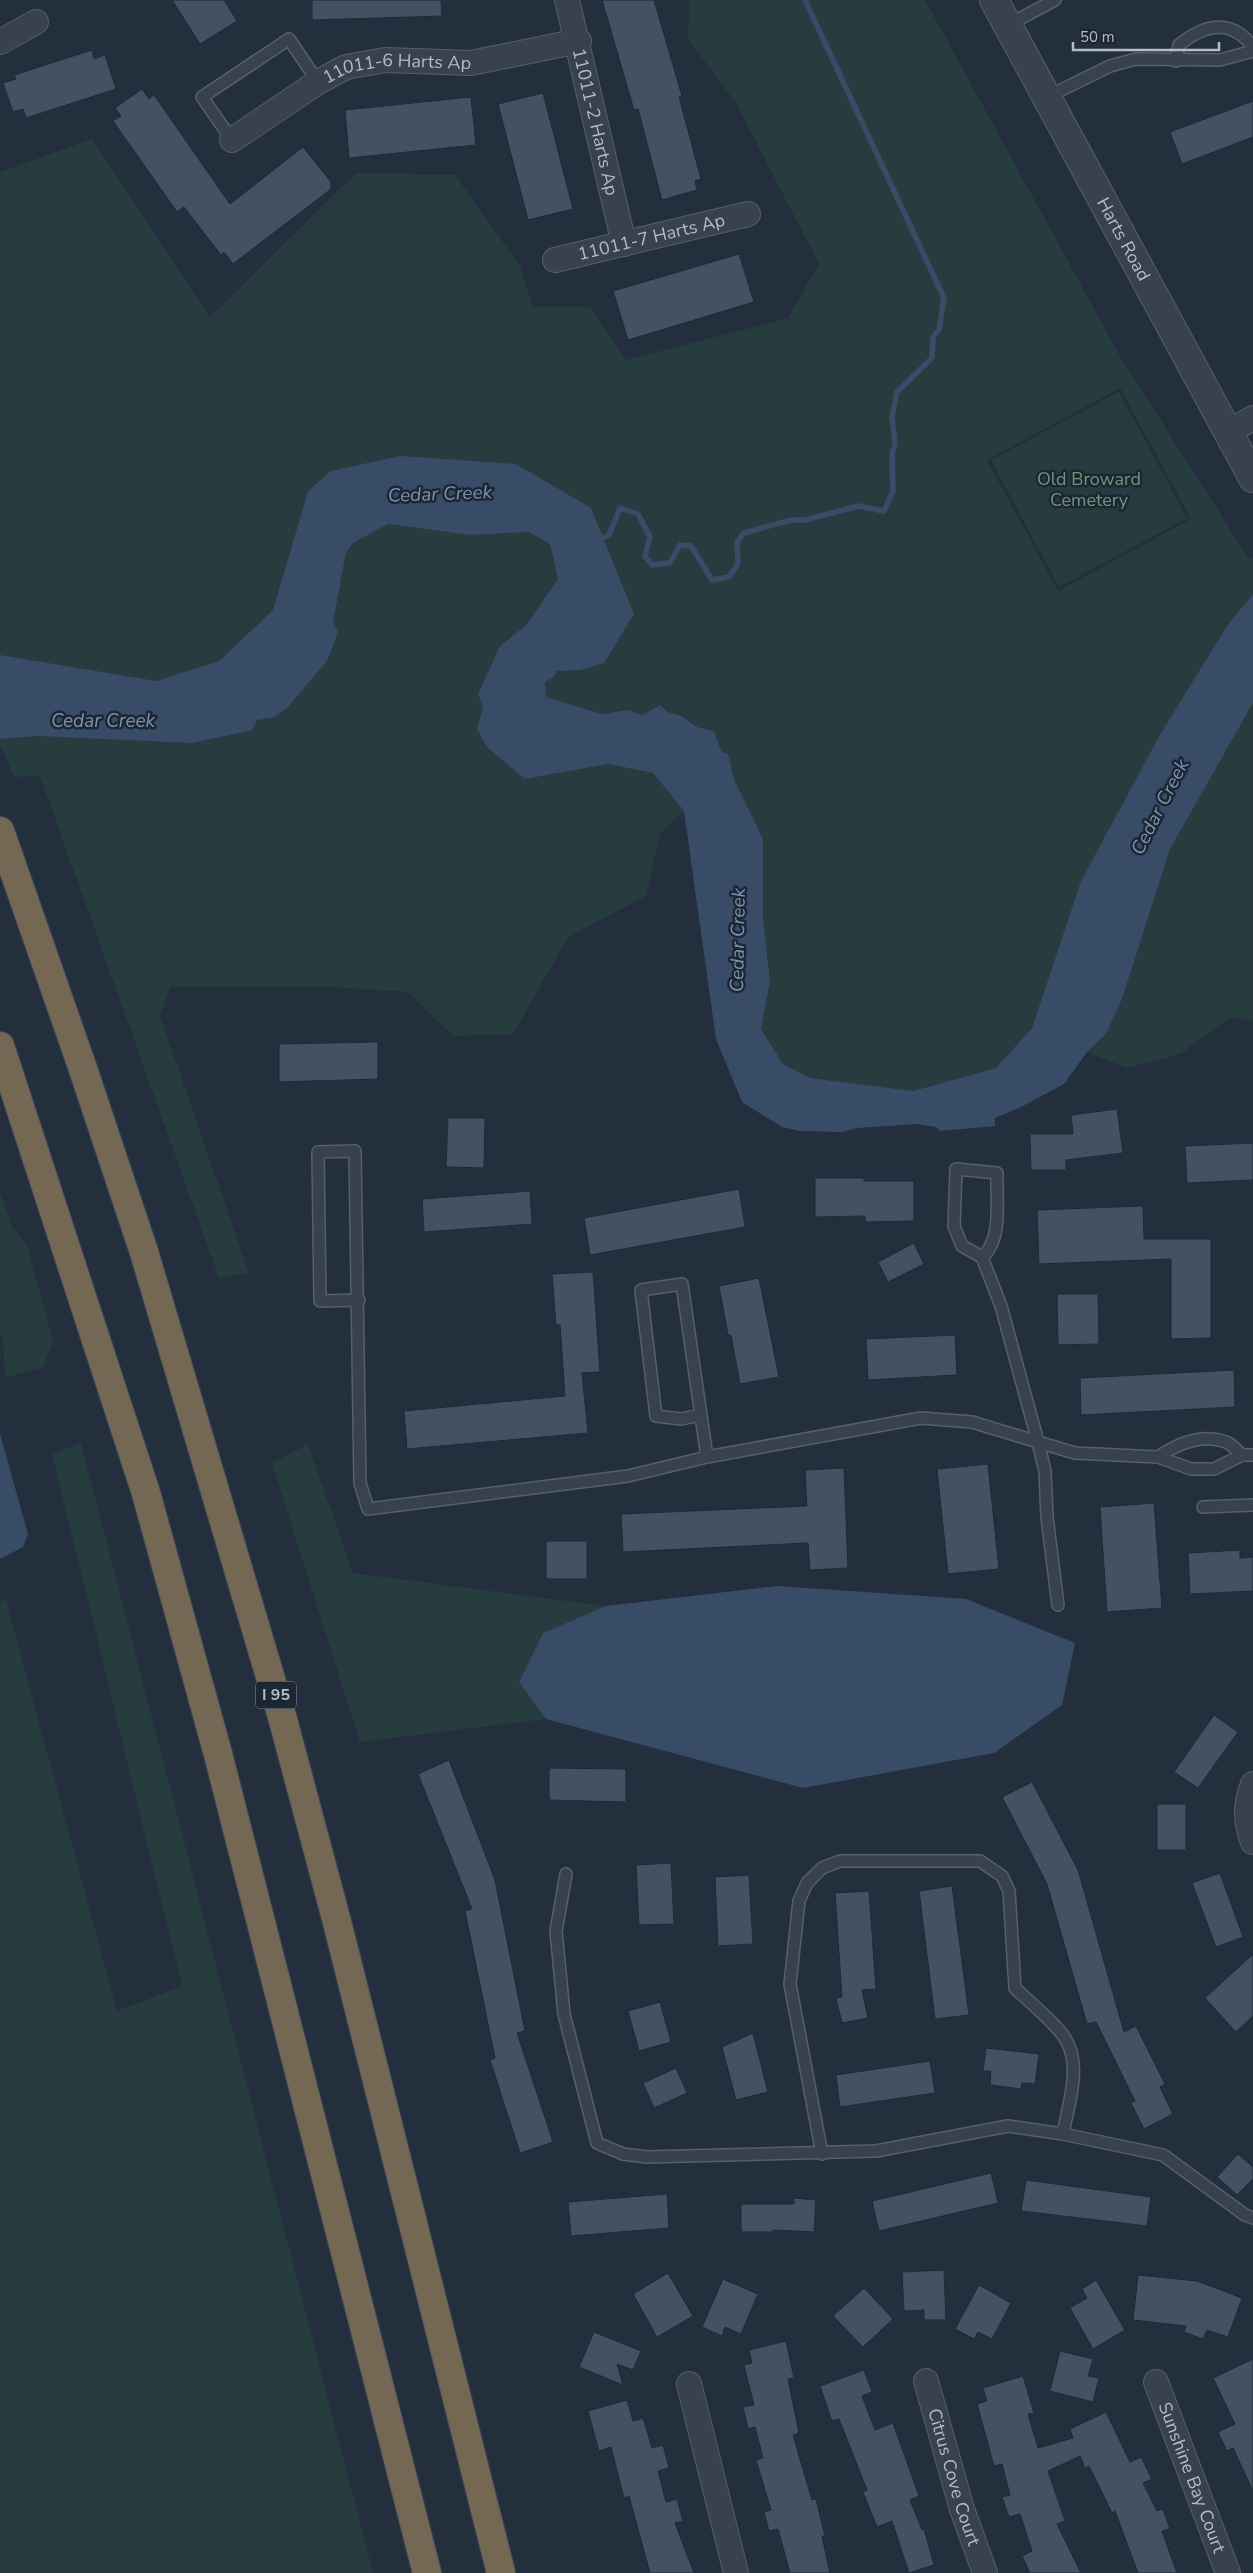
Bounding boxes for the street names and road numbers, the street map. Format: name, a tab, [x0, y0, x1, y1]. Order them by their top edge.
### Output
street label: 11011-2 Harts Ap	[567, 46, 624, 198]
street label: 11011-6 Harts Ap	[318, 48, 472, 89]
street label: Harts Road	[1091, 193, 1156, 285]
street label: 11011-7 Harts Ap	[575, 208, 727, 266]
road number: I 95	[256, 1682, 296, 1708]
street label: Sunshine Bay Court	[1153, 2399, 1232, 2557]
street label: Citrus Cove Court	[922, 2406, 986, 2550]

